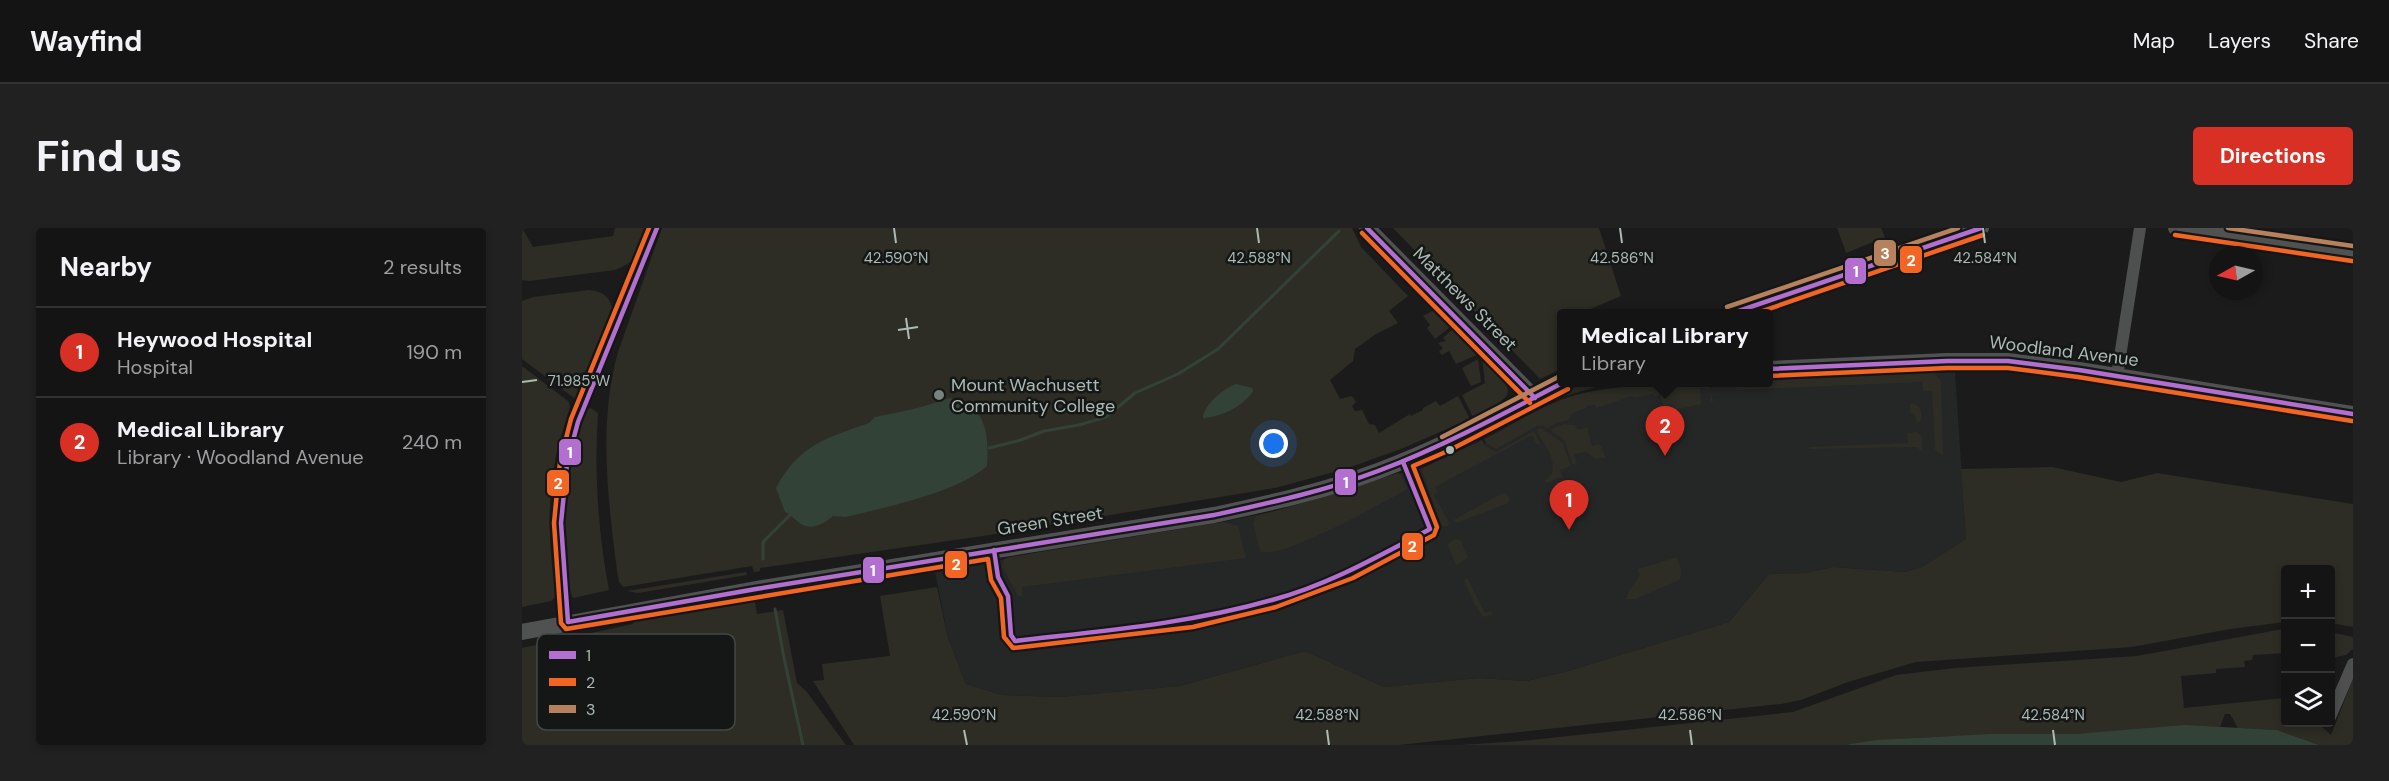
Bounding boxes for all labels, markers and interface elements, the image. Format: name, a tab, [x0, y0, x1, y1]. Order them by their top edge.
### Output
text: Wayfind	[30, 23, 142, 60]
text: Map	[2133, 27, 2175, 55]
text: Layers	[2208, 27, 2271, 55]
text: Share	[2304, 27, 2359, 55]
button: Directions	[2193, 127, 2353, 185]
text: Find us	[36, 129, 182, 184]
line badge: 3	[1873, 239, 1897, 267]
street label: Matthews Street	[1408, 242, 1522, 356]
text: 3	[1880, 243, 1890, 264]
line badge: 2	[1899, 245, 1923, 274]
north arrow	[2209, 246, 2263, 300]
text: 42.590°N	[864, 248, 928, 268]
text: 42.588°N	[1227, 248, 1291, 268]
text: 42.586°N	[1590, 248, 1654, 268]
text: 42.584°N	[1953, 248, 2017, 268]
text: Nearby	[60, 250, 152, 284]
text: 2	[1906, 250, 1916, 271]
text: 2 results	[383, 254, 462, 280]
line badge: 1	[1844, 257, 1867, 285]
text: 1	[1853, 261, 1859, 282]
popup	[1557, 309, 1773, 387]
text: Medical Library	[1581, 321, 1749, 350]
text: Heywood Hospital	[117, 325, 312, 354]
street label: Woodland Avenue	[1988, 330, 2140, 372]
text: 1	[76, 339, 83, 365]
text: 190 m	[406, 339, 462, 365]
text: Library	[1581, 350, 1646, 376]
text: Hospital	[117, 354, 193, 380]
text: 71.985°W	[548, 371, 611, 391]
place label: Mount Wachusett Community College	[951, 373, 1115, 418]
marker: Mount Wachusett Community College	[932, 388, 946, 402]
pin: 2	[1646, 406, 1684, 456]
text: Medical Library	[117, 415, 284, 444]
text: 2	[74, 429, 85, 455]
text: 240 m	[402, 429, 462, 455]
your location	[1259, 429, 1288, 458]
line badge: 1	[558, 438, 582, 466]
text: 1	[567, 442, 573, 463]
text: Library · Woodland Avenue	[117, 444, 364, 470]
unlabelled marker	[1444, 444, 1456, 456]
line badge: 1	[1334, 468, 1357, 496]
line badge: 2	[546, 469, 570, 497]
text: 1	[1343, 472, 1349, 493]
text: 2	[553, 473, 563, 494]
pin: 1	[1550, 480, 1588, 530]
street label: Green Street	[996, 501, 1104, 541]
line badge: 2	[1401, 532, 1424, 561]
text: 2	[1407, 536, 1417, 557]
line badge: 2	[944, 550, 968, 579]
text: 2	[951, 554, 961, 575]
line badge: 1	[862, 556, 885, 584]
text: 1	[870, 560, 876, 581]
map controls	[2281, 565, 2335, 727]
button: +	[2281, 565, 2335, 619]
button: −	[2281, 619, 2335, 673]
legend	[537, 634, 735, 730]
text: 1	[586, 645, 591, 666]
text: 2	[586, 672, 595, 693]
button: layers	[2281, 673, 2335, 727]
text: 3	[586, 699, 595, 720]
text: 42.590°N	[932, 705, 996, 725]
text: 42.588°N	[1295, 705, 1359, 725]
text: 42.586°N	[1658, 705, 1722, 725]
text: 42.584°N	[2021, 705, 2085, 725]

